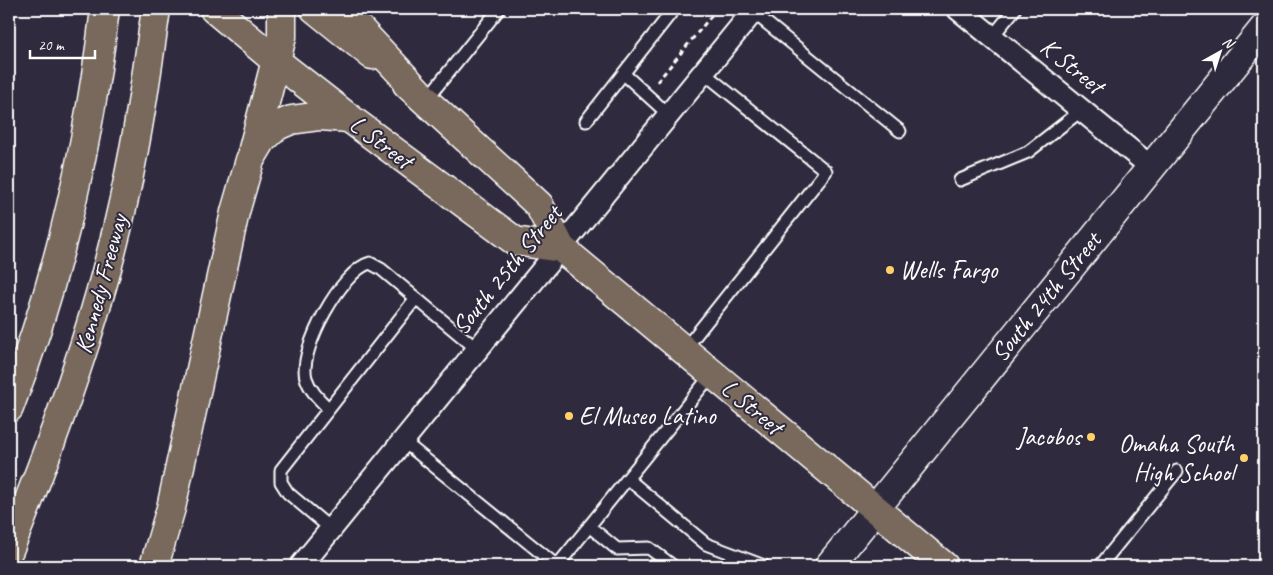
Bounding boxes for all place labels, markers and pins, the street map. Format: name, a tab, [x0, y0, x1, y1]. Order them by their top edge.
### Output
place label: Wells Fargo	[900, 254, 998, 286]
marker: Wells Fargo	[884, 264, 896, 276]
place label: El Museo Latino	[579, 400, 717, 432]
marker: El Museo Latino	[563, 410, 575, 422]
place label: Jacobos	[1016, 421, 1083, 453]
place label: Omaha South High School	[1119, 428, 1239, 489]
marker: Jacobos	[1085, 431, 1097, 443]
marker: Omaha South High School	[1238, 452, 1250, 464]

